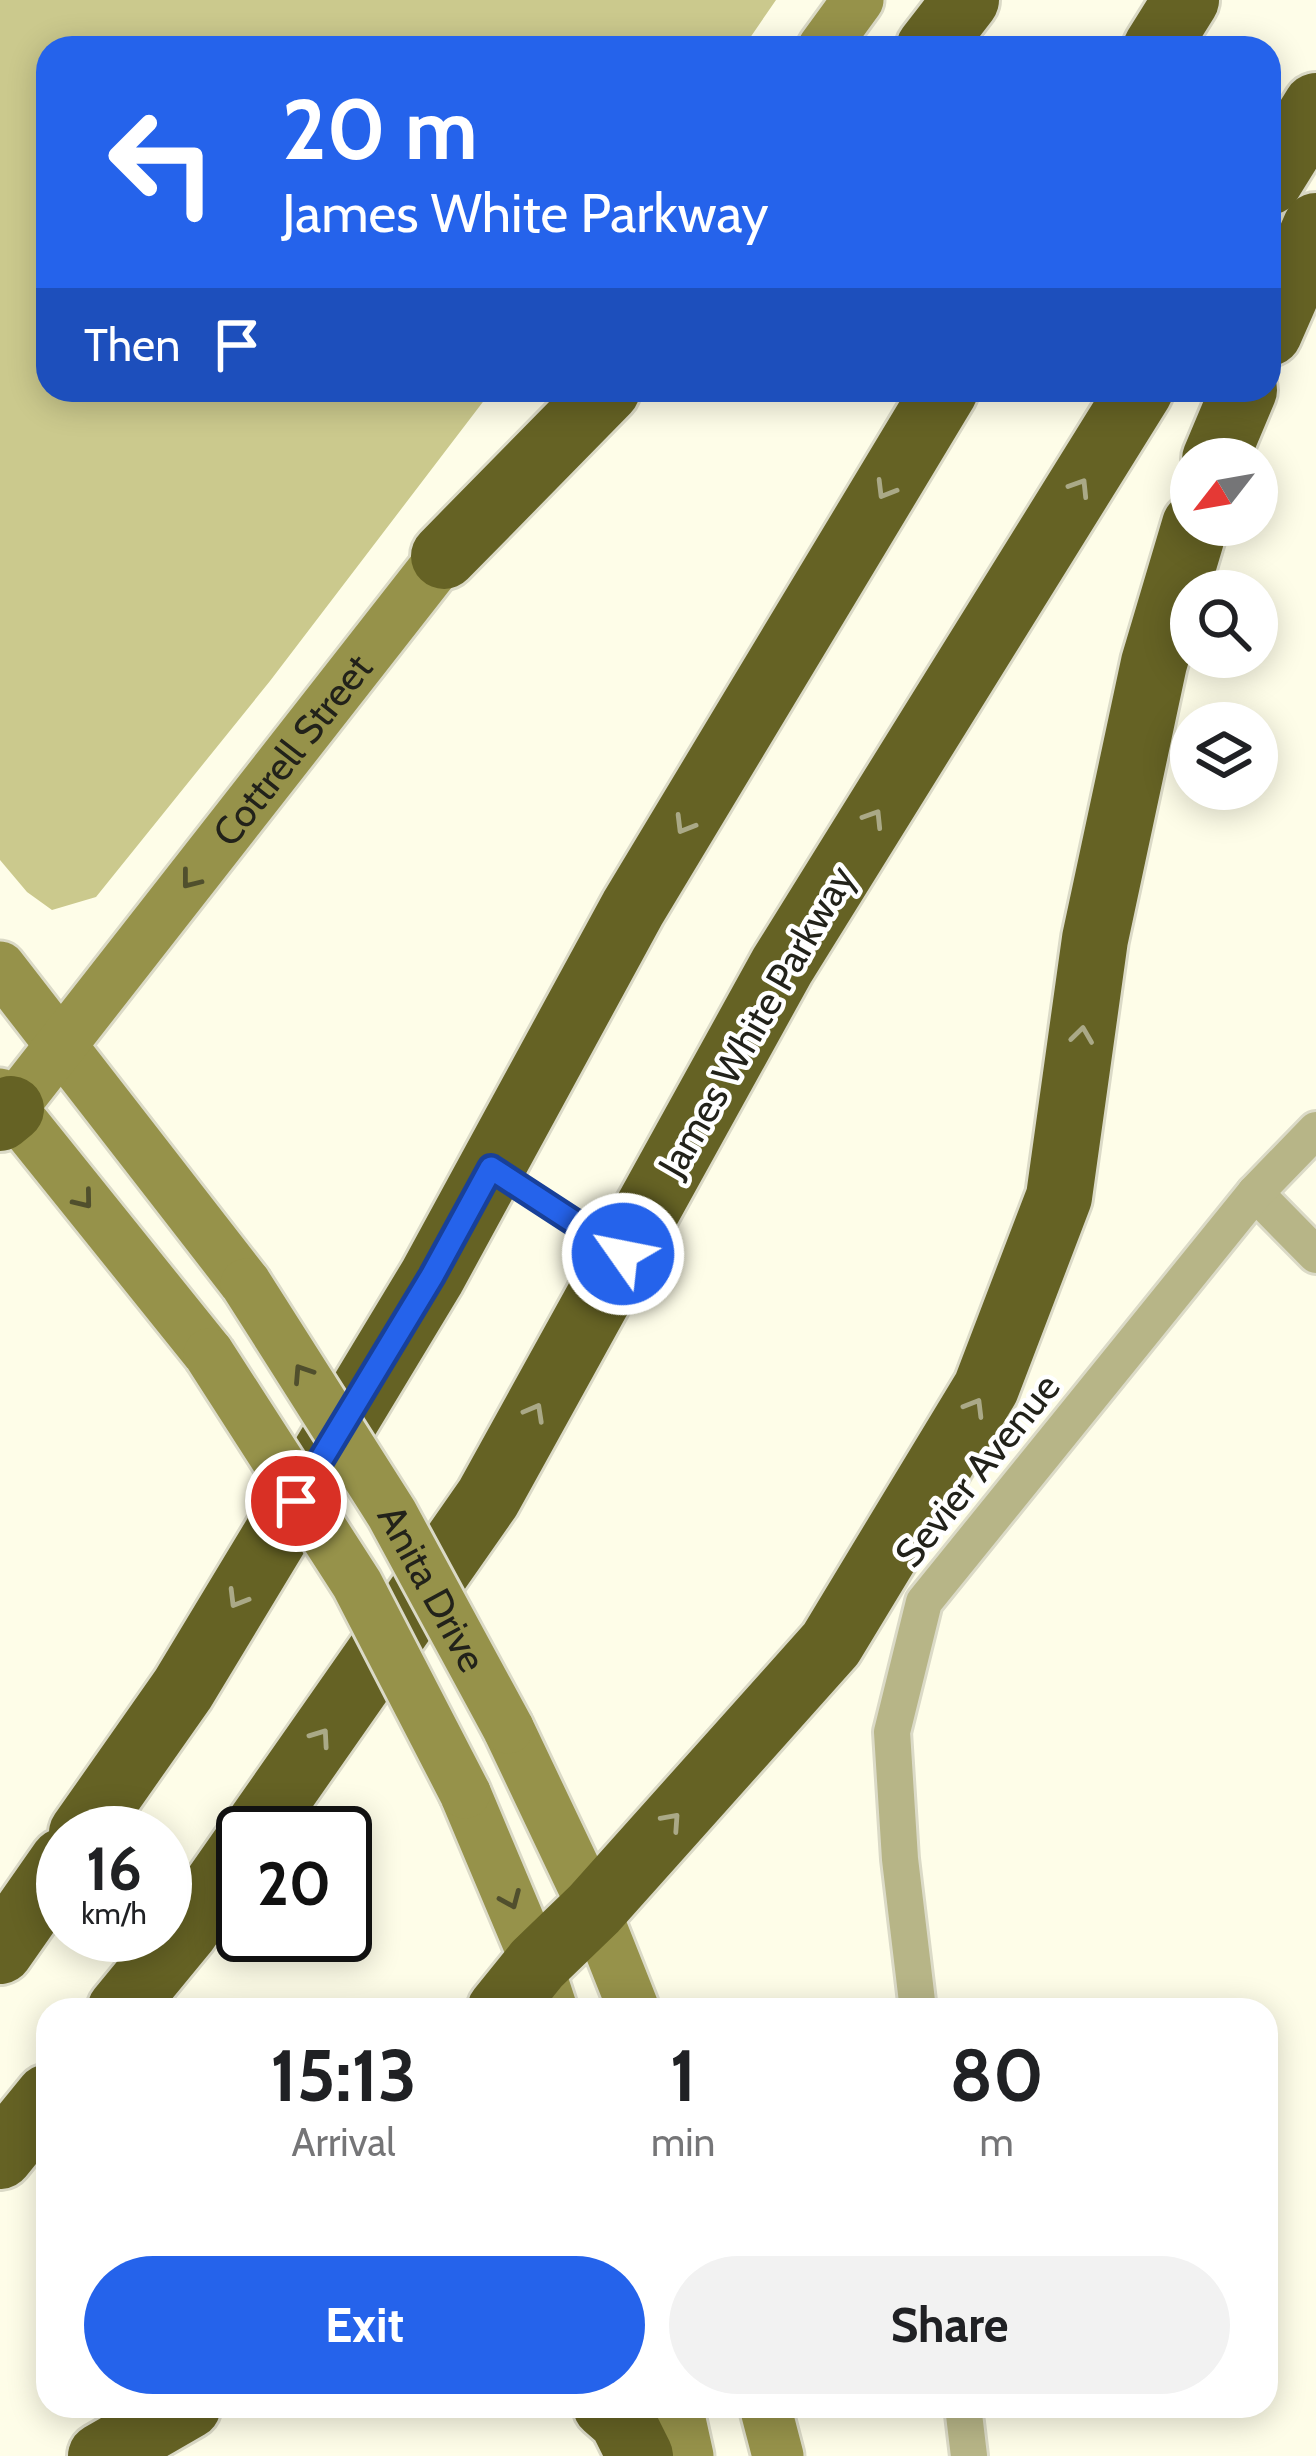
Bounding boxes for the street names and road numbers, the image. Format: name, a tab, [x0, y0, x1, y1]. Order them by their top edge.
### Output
street label: Cottrell Street	[202, 644, 382, 855]
street label: James White Parkway	[647, 857, 865, 1186]
street label: Sevier Avenue	[884, 1364, 1070, 1576]
street label: Anita Drive	[368, 1497, 497, 1680]

